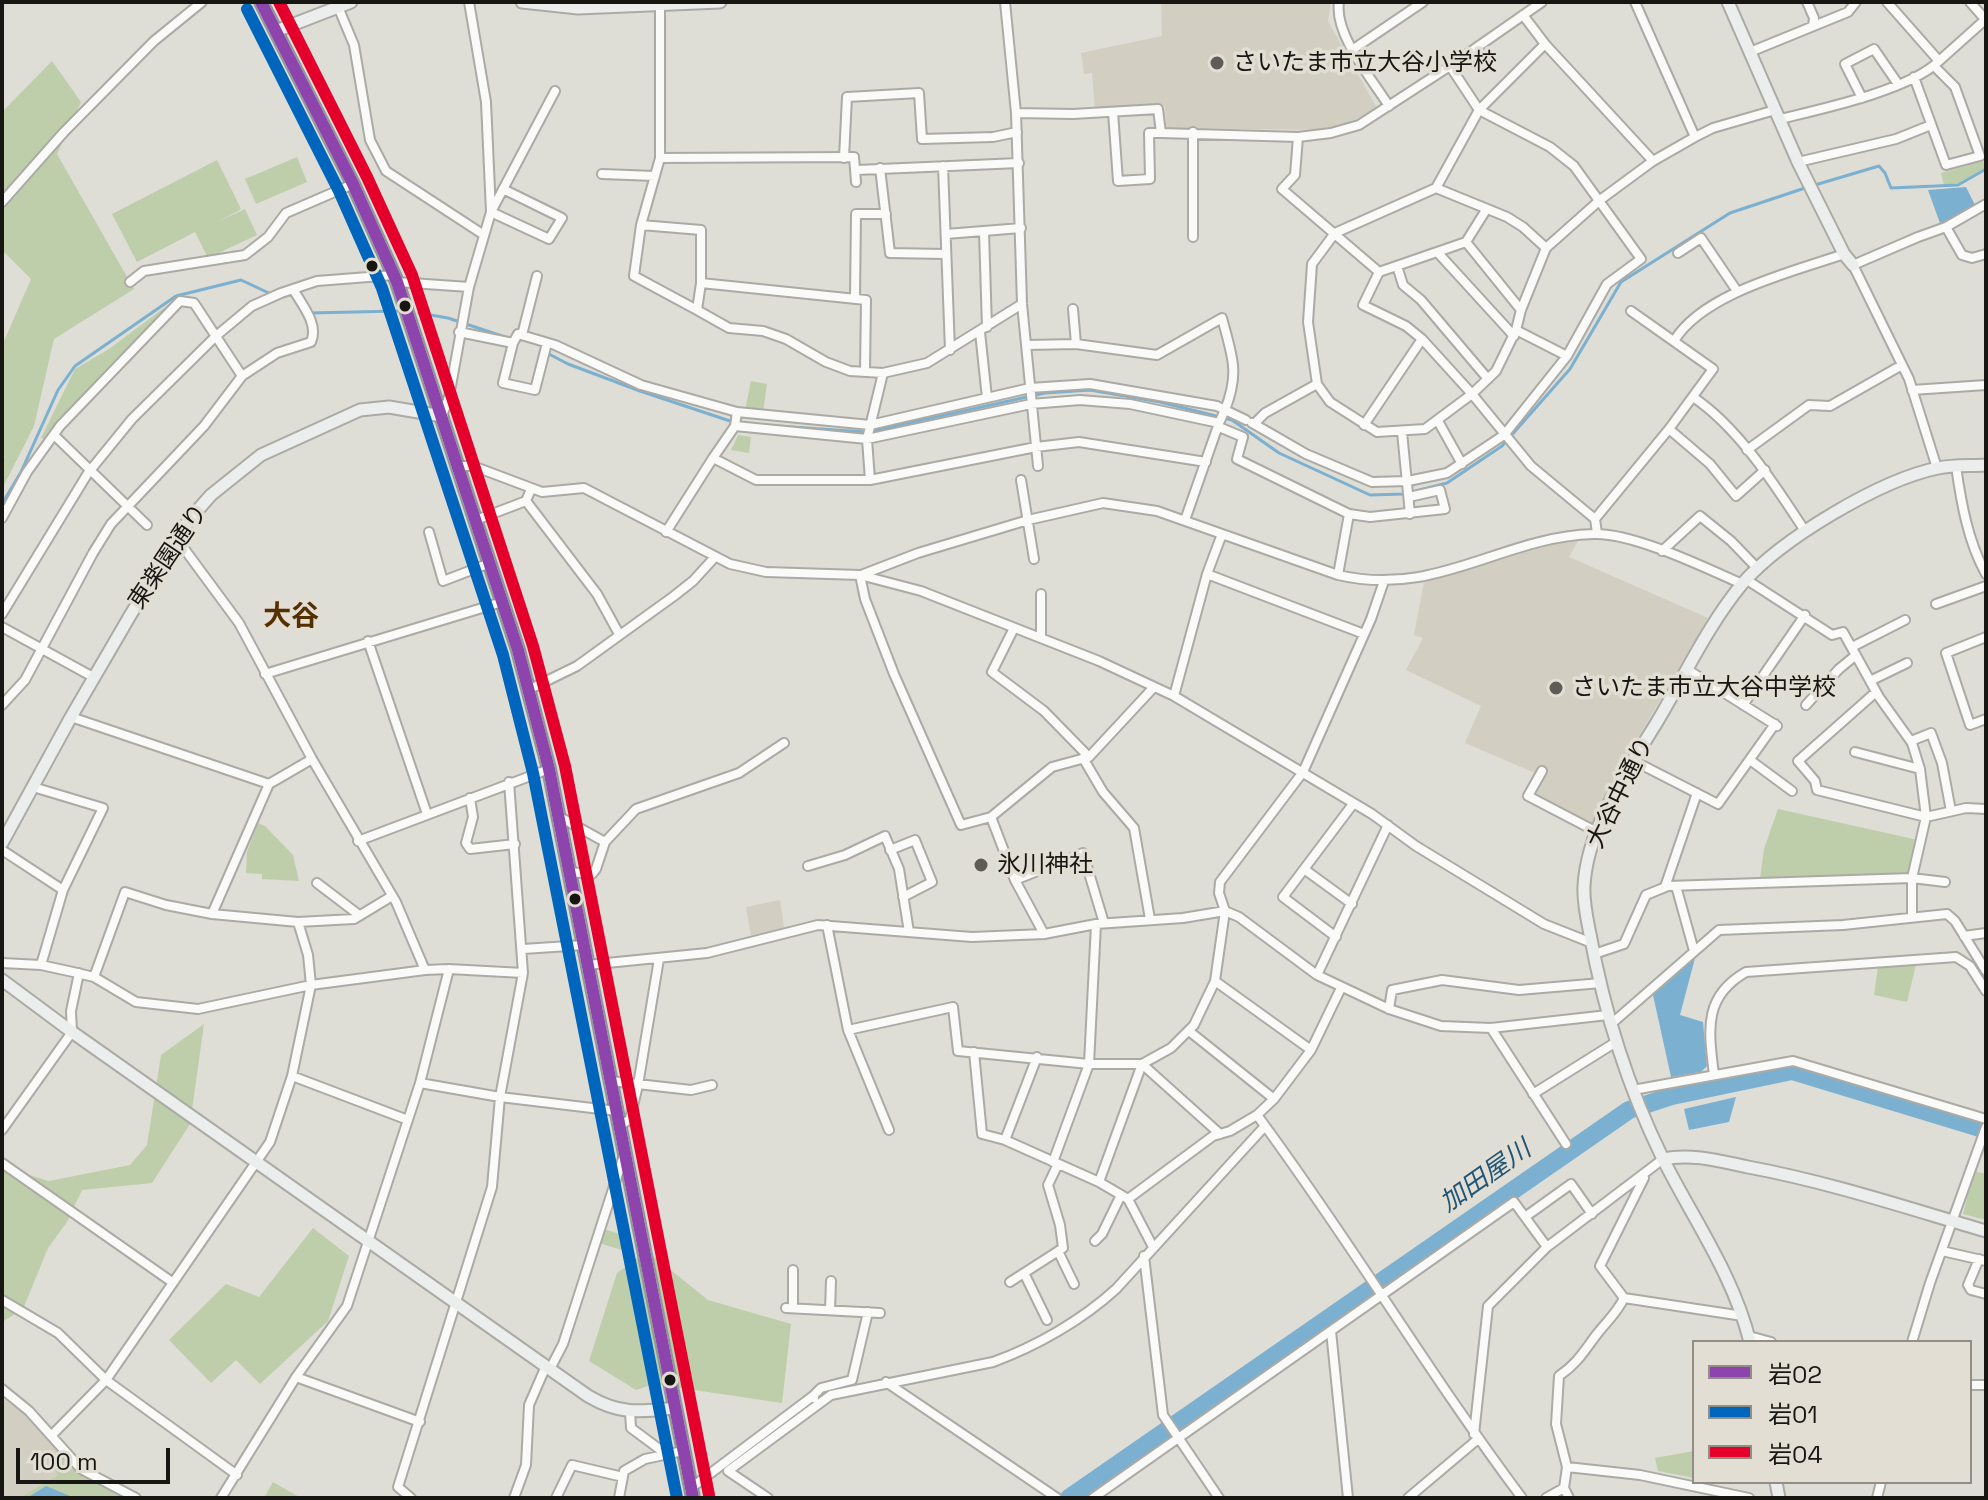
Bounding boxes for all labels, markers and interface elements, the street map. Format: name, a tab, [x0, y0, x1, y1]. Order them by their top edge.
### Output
place label: さいたま市立大谷小学校	[1233, 49, 1497, 77]
marker: さいたま市立大谷小学校	[1208, 54, 1226, 72]
unlabelled marker	[364, 258, 380, 274]
unlabelled marker	[397, 298, 413, 314]
street label: 東楽園通り	[124, 499, 214, 615]
district label: 大谷	[263, 600, 319, 634]
place label: さいたま市立大谷中学校	[1572, 674, 1836, 702]
marker: さいたま市立大谷中学校	[1547, 679, 1565, 697]
street label: 大谷中通り	[1582, 733, 1660, 853]
place label: 氷川神社	[997, 851, 1093, 879]
marker: 氷川神社	[972, 856, 990, 874]
unlabelled marker	[567, 891, 583, 907]
water label: 加田屋川	[1434, 1134, 1538, 1220]
legend	[1692, 1340, 1972, 1484]
text: 岩02	[1768, 1359, 1822, 1390]
unlabelled marker	[662, 1372, 678, 1388]
text: 岩01	[1768, 1399, 1817, 1430]
scale bar	[20, 1432, 174, 1482]
text: 岩04	[1768, 1439, 1822, 1470]
text: 100 m	[30, 1446, 98, 1477]

